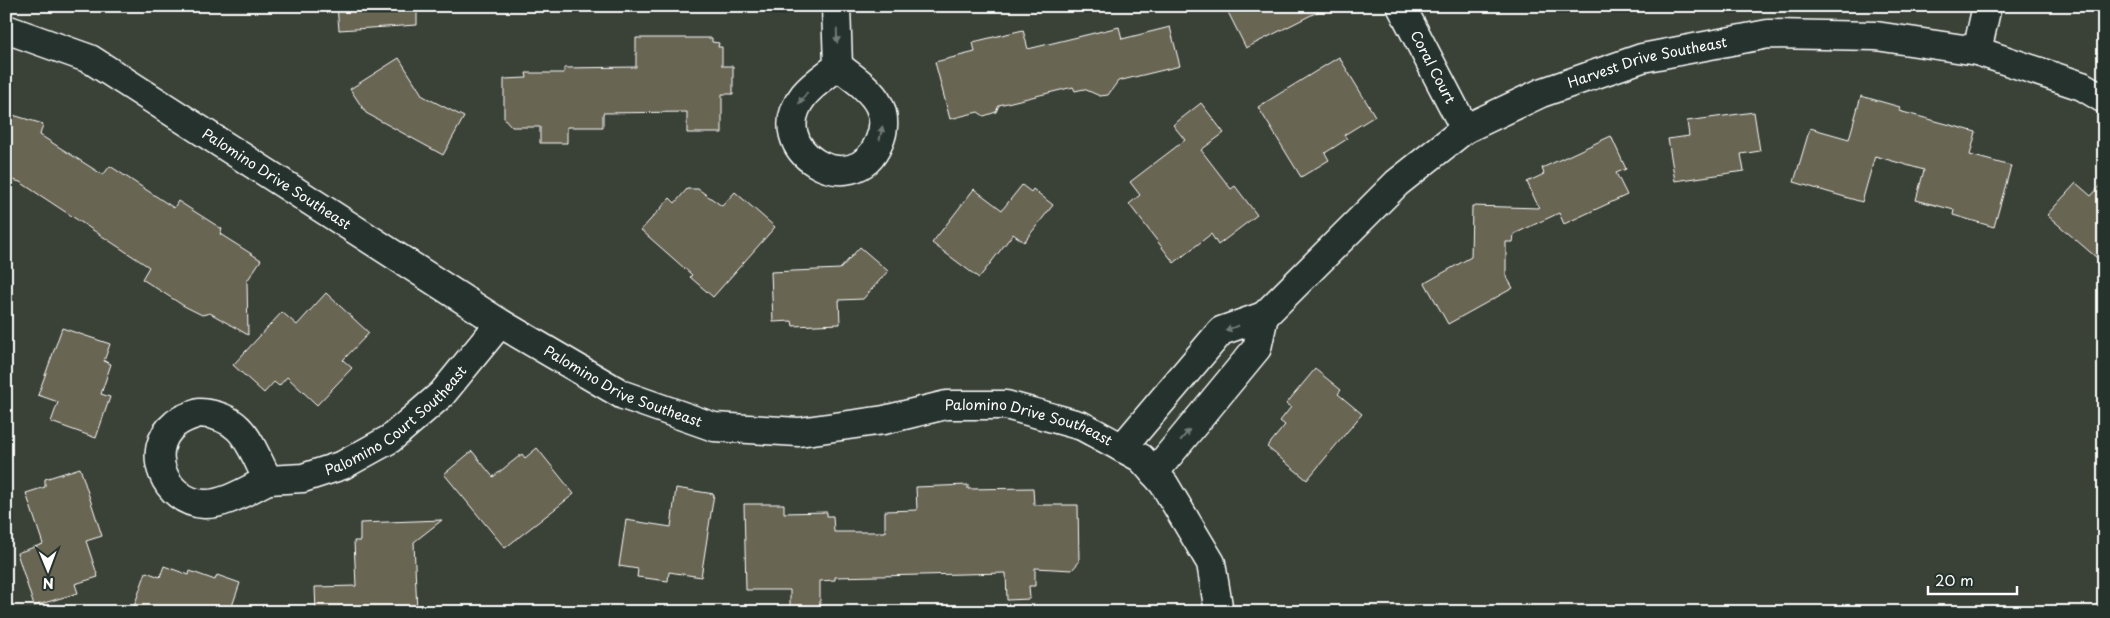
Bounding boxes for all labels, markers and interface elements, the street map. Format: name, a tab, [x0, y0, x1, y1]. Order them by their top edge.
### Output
street label: Coral Court	[1406, 27, 1461, 107]
one-way arrow	[834, 28, 842, 44]
street label: Harvest Drive Southeast	[1565, 31, 1729, 93]
one-way arrow	[797, 91, 808, 104]
street label: Palomino Drive Southeast	[198, 123, 356, 235]
one-way arrow	[877, 126, 885, 141]
one-way arrow	[1224, 324, 1239, 332]
street label: Palomino Drive Southeast	[540, 340, 706, 432]
street label: Palomino Court Southeast	[322, 361, 471, 480]
street label: Palomino Drive Southeast	[945, 394, 1117, 451]
one-way arrow	[1179, 429, 1190, 442]
north arrow	[22, 546, 72, 596]
scale bar	[1928, 563, 2016, 595]
text: 20 m	[1935, 568, 1974, 591]
text: N	[43, 573, 54, 594]

